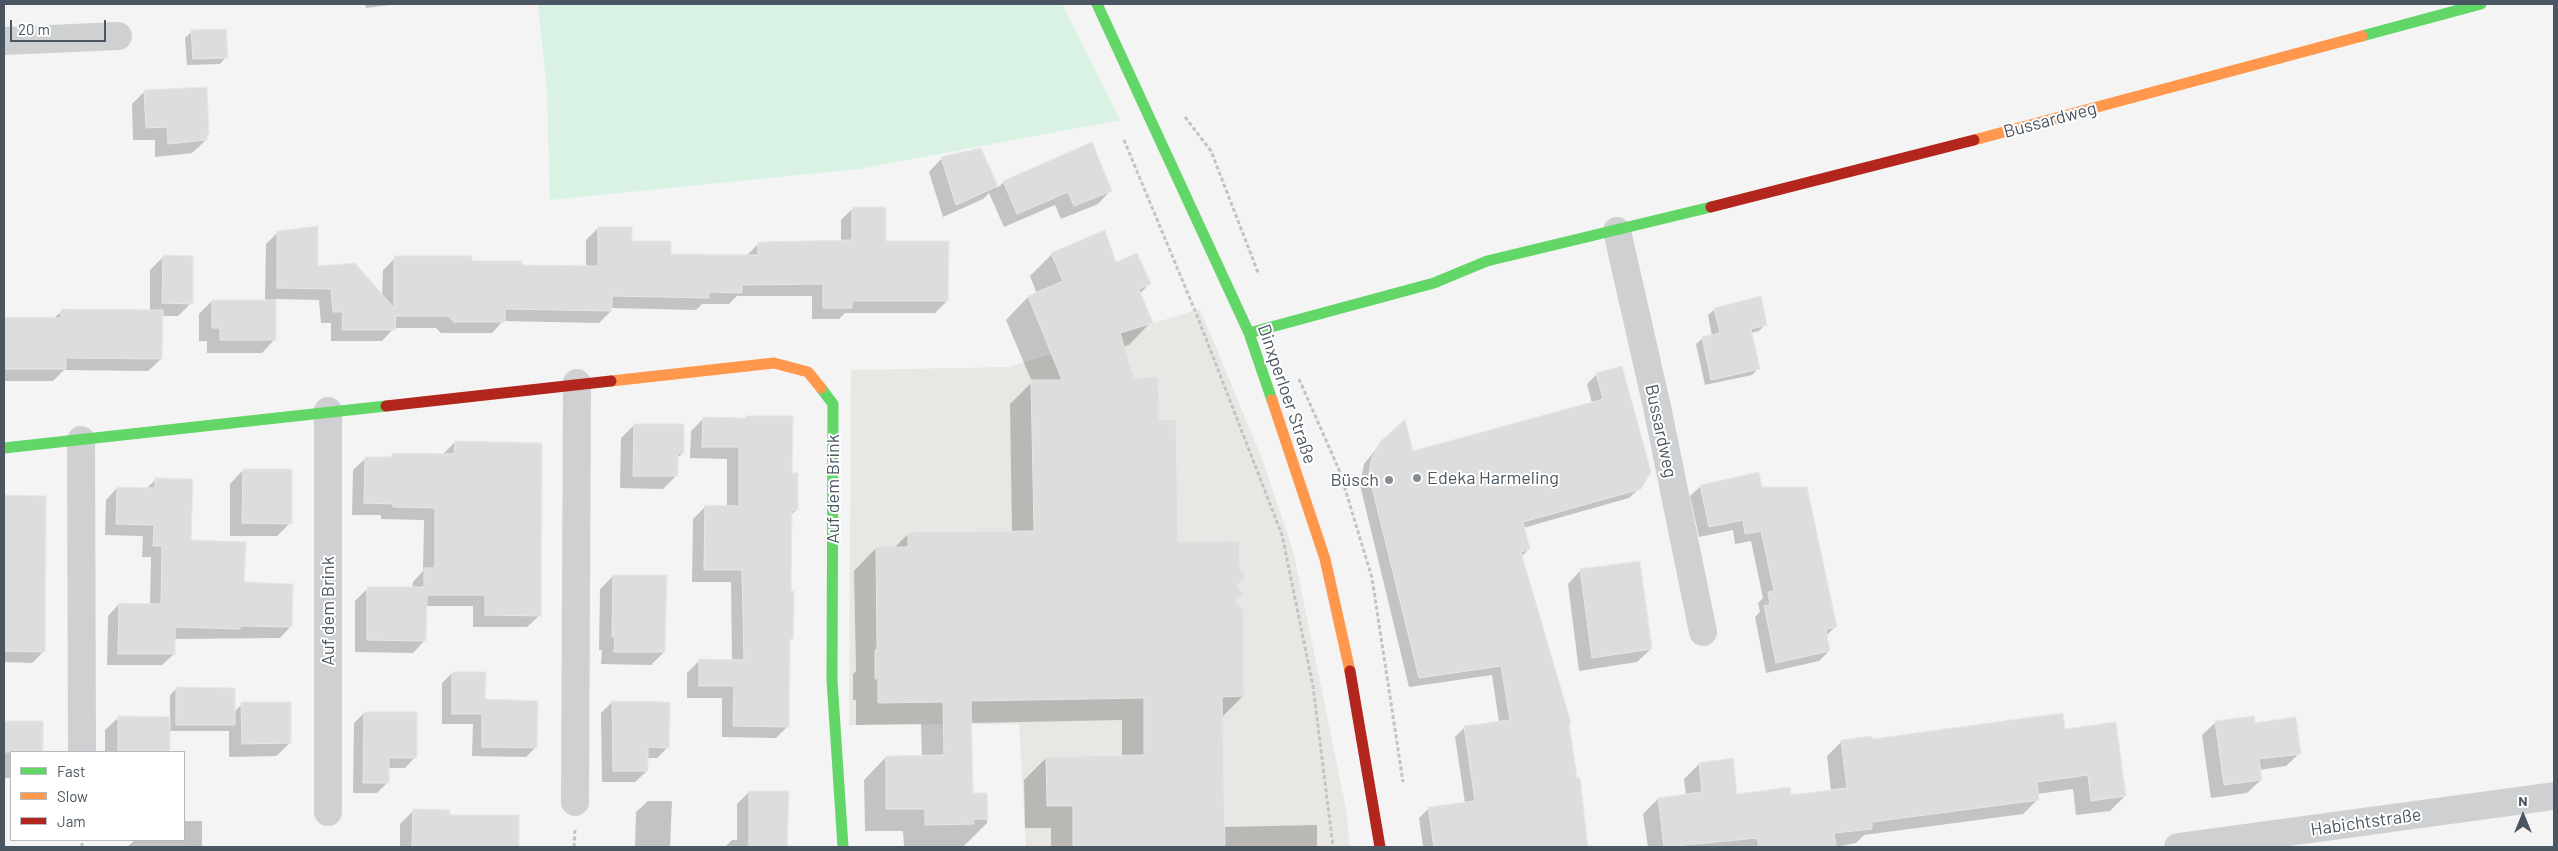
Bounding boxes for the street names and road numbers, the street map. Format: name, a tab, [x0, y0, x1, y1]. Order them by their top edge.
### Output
street label: Bussardweg	[2001, 97, 2099, 143]
street label: Dinxperloer Straße	[1253, 321, 1321, 467]
street label: Bussardweg	[1641, 382, 1681, 480]
street label: Auf dem Brink	[822, 434, 844, 544]
street label: Auf dem Brink	[317, 556, 339, 666]
street label: Habichtstraße	[2309, 804, 2423, 840]

